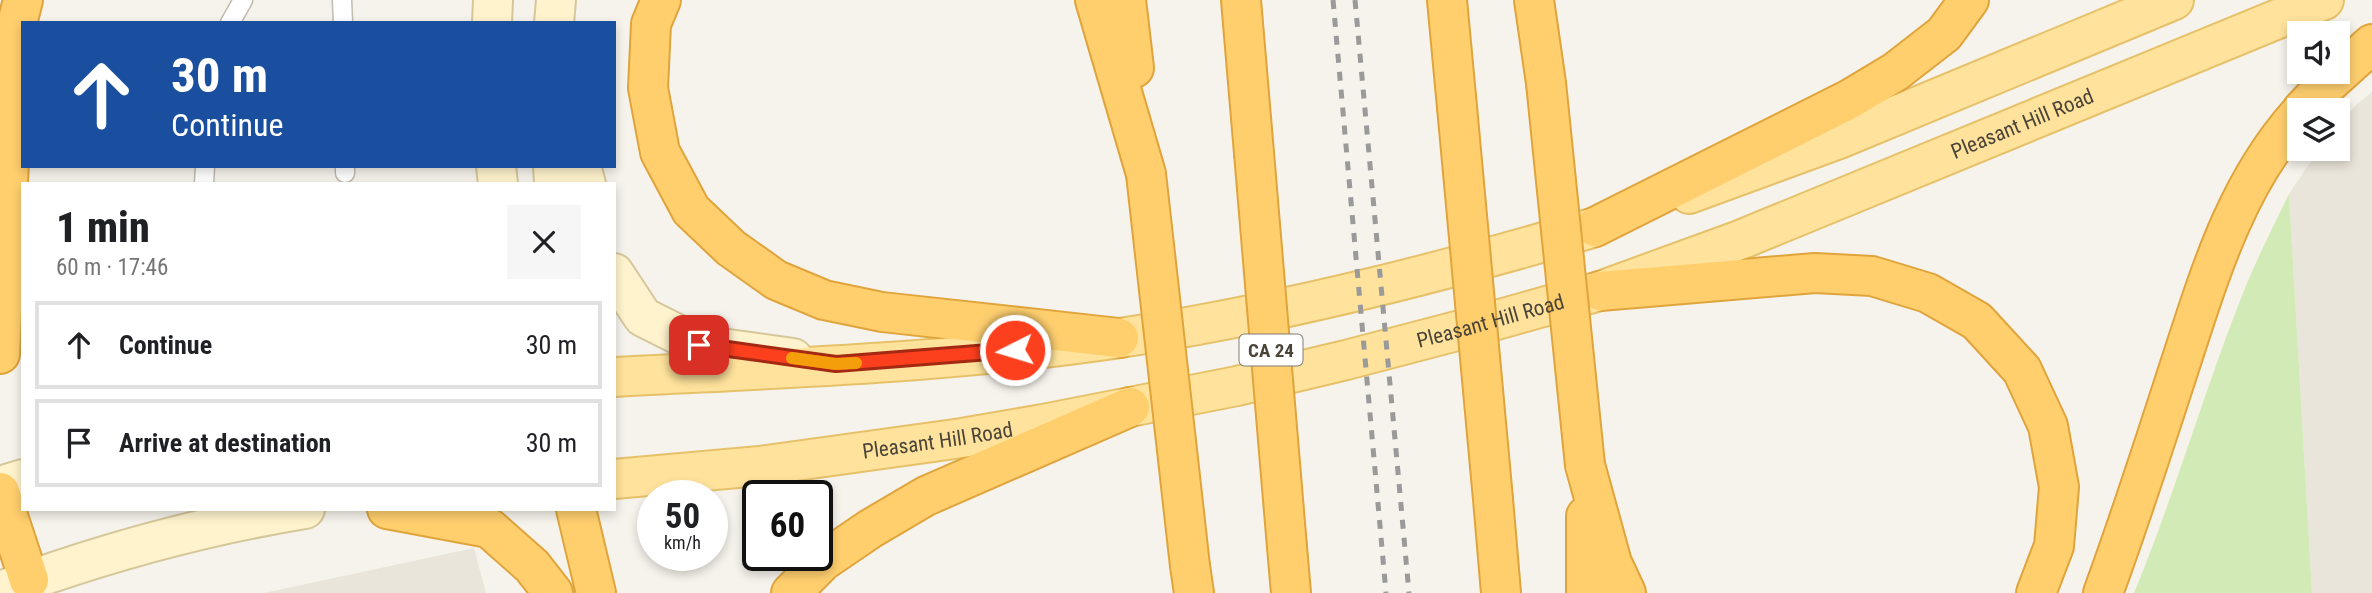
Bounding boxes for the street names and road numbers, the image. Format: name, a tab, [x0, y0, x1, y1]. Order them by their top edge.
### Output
street label: Pleasant Hill Road	[1948, 84, 2097, 164]
street label: Pleasant Hill Road	[1414, 290, 1567, 353]
road number: CA 24	[1240, 334, 1302, 366]
street label: Pleasant Hill Road	[861, 417, 1015, 464]

